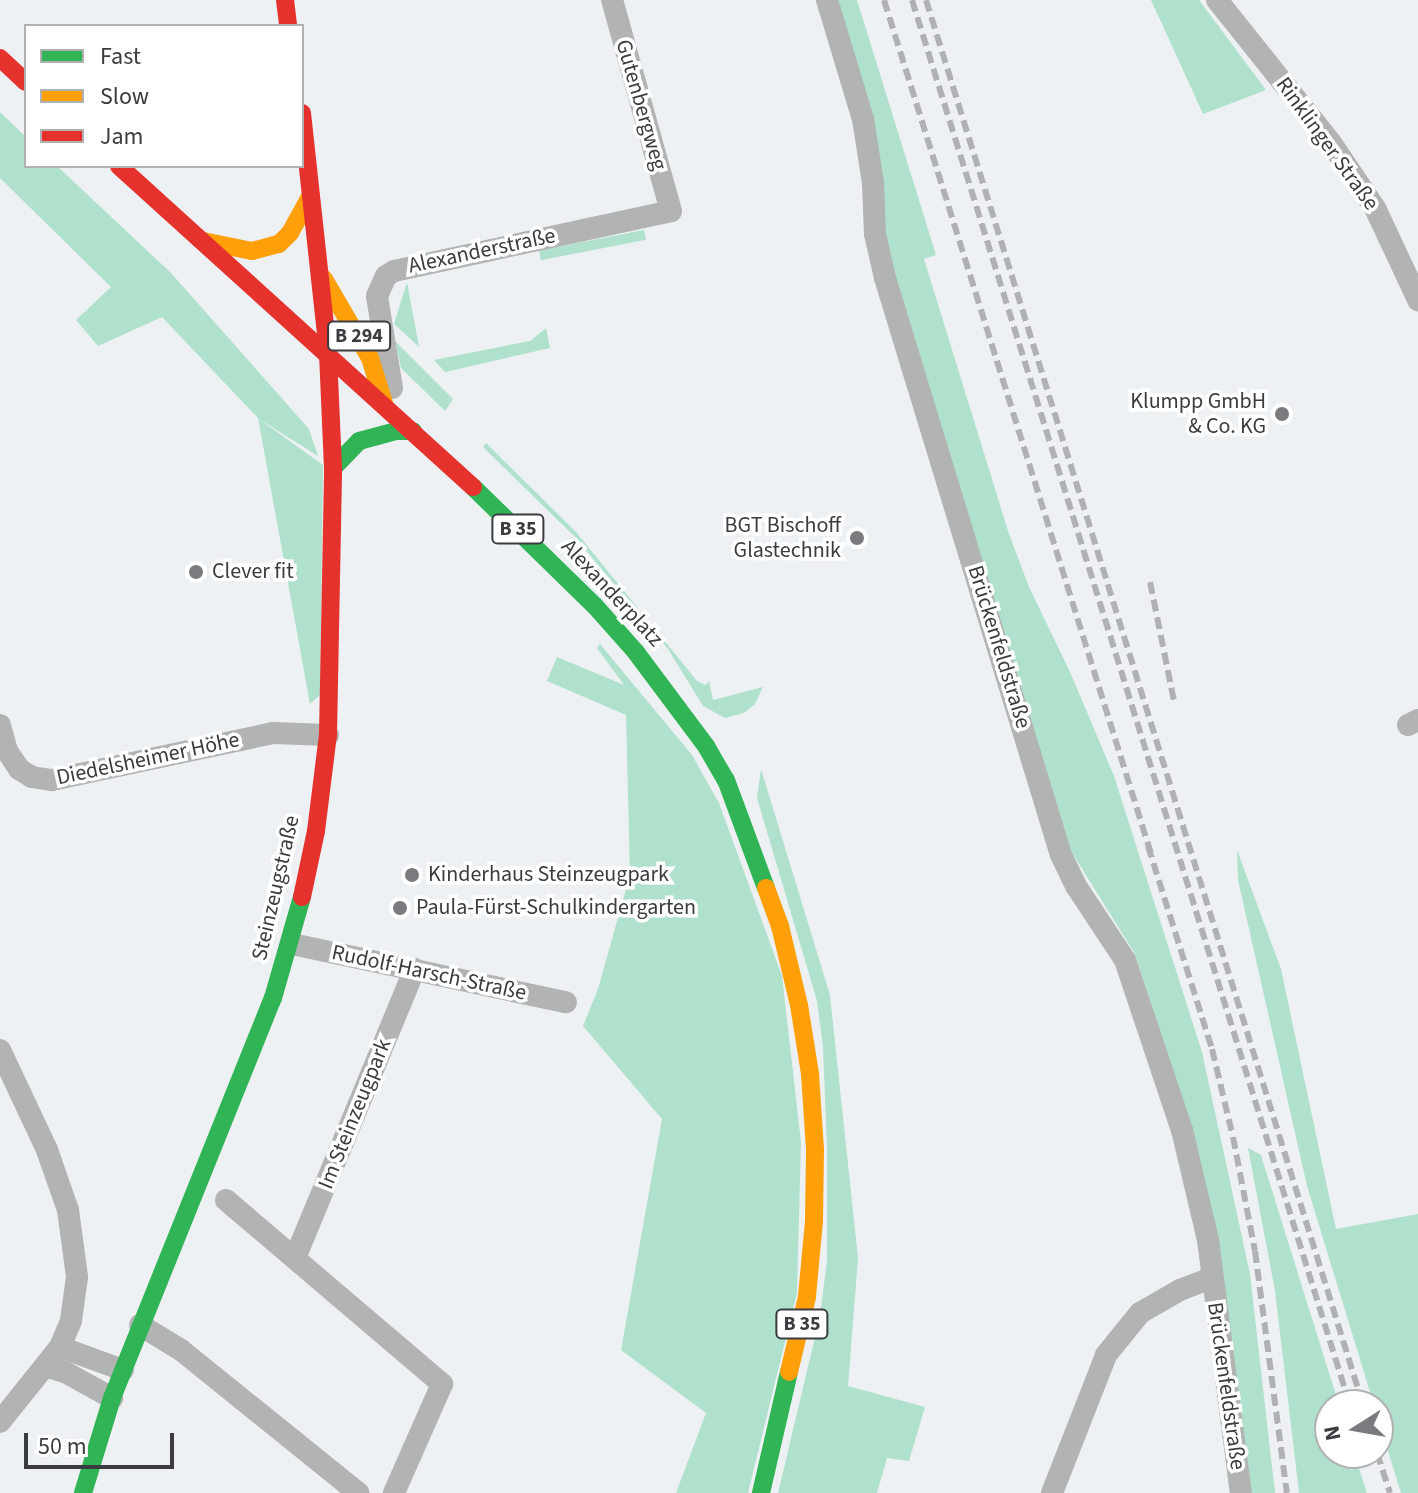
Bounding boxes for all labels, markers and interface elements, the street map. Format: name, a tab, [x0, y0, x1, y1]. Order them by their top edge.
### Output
legend	[24, 24, 304, 168]
street label: Gutenbergweg	[610, 37, 672, 173]
text: Fast	[100, 39, 141, 74]
street label: Rinklinger Straße	[1270, 72, 1384, 216]
text: Slow	[100, 79, 149, 114]
text: Jam	[100, 119, 144, 154]
street label: Alexanderstraße	[406, 223, 558, 279]
road number: B 294	[327, 320, 391, 352]
place label: Klumpp GmbH & Co. KG	[1130, 388, 1266, 440]
marker: Klumpp GmbH & Co. KG	[1273, 405, 1291, 423]
place label: BGT Bischoff Glastechnik	[725, 512, 841, 564]
road number: B 35	[490, 513, 546, 545]
marker: BGT Bischoff Glastechnik	[848, 529, 866, 547]
street label: Alexanderplatz	[556, 534, 668, 652]
place label: Clever fit	[212, 559, 294, 585]
street label: Brückenfeldstraße	[962, 562, 1036, 732]
marker: Clever fit	[187, 563, 205, 581]
street label: Diedelsheimer Höhe	[54, 727, 242, 791]
street label: Steinzeugstraße	[247, 813, 305, 963]
place label: Kinderhaus Steinzeugpark	[428, 862, 669, 888]
marker: Kinderhaus Steinzeugpark	[403, 866, 421, 884]
place label: Paula-Fürst-Schulkindergarten	[416, 895, 696, 921]
marker: Paula-Fürst-Schulkindergarten	[391, 899, 409, 917]
street label: Rudolf-Harsch-Straße	[329, 939, 529, 1007]
street label: Im Steinzeugpark	[313, 1035, 397, 1193]
street label: Brückenfeldstraße	[1201, 1301, 1251, 1471]
road number: B 35	[774, 1308, 830, 1340]
north arrow	[1314, 1389, 1394, 1469]
scale bar	[28, 1417, 178, 1467]
text: N	[1315, 1423, 1350, 1443]
text: 50 m	[38, 1429, 87, 1464]

